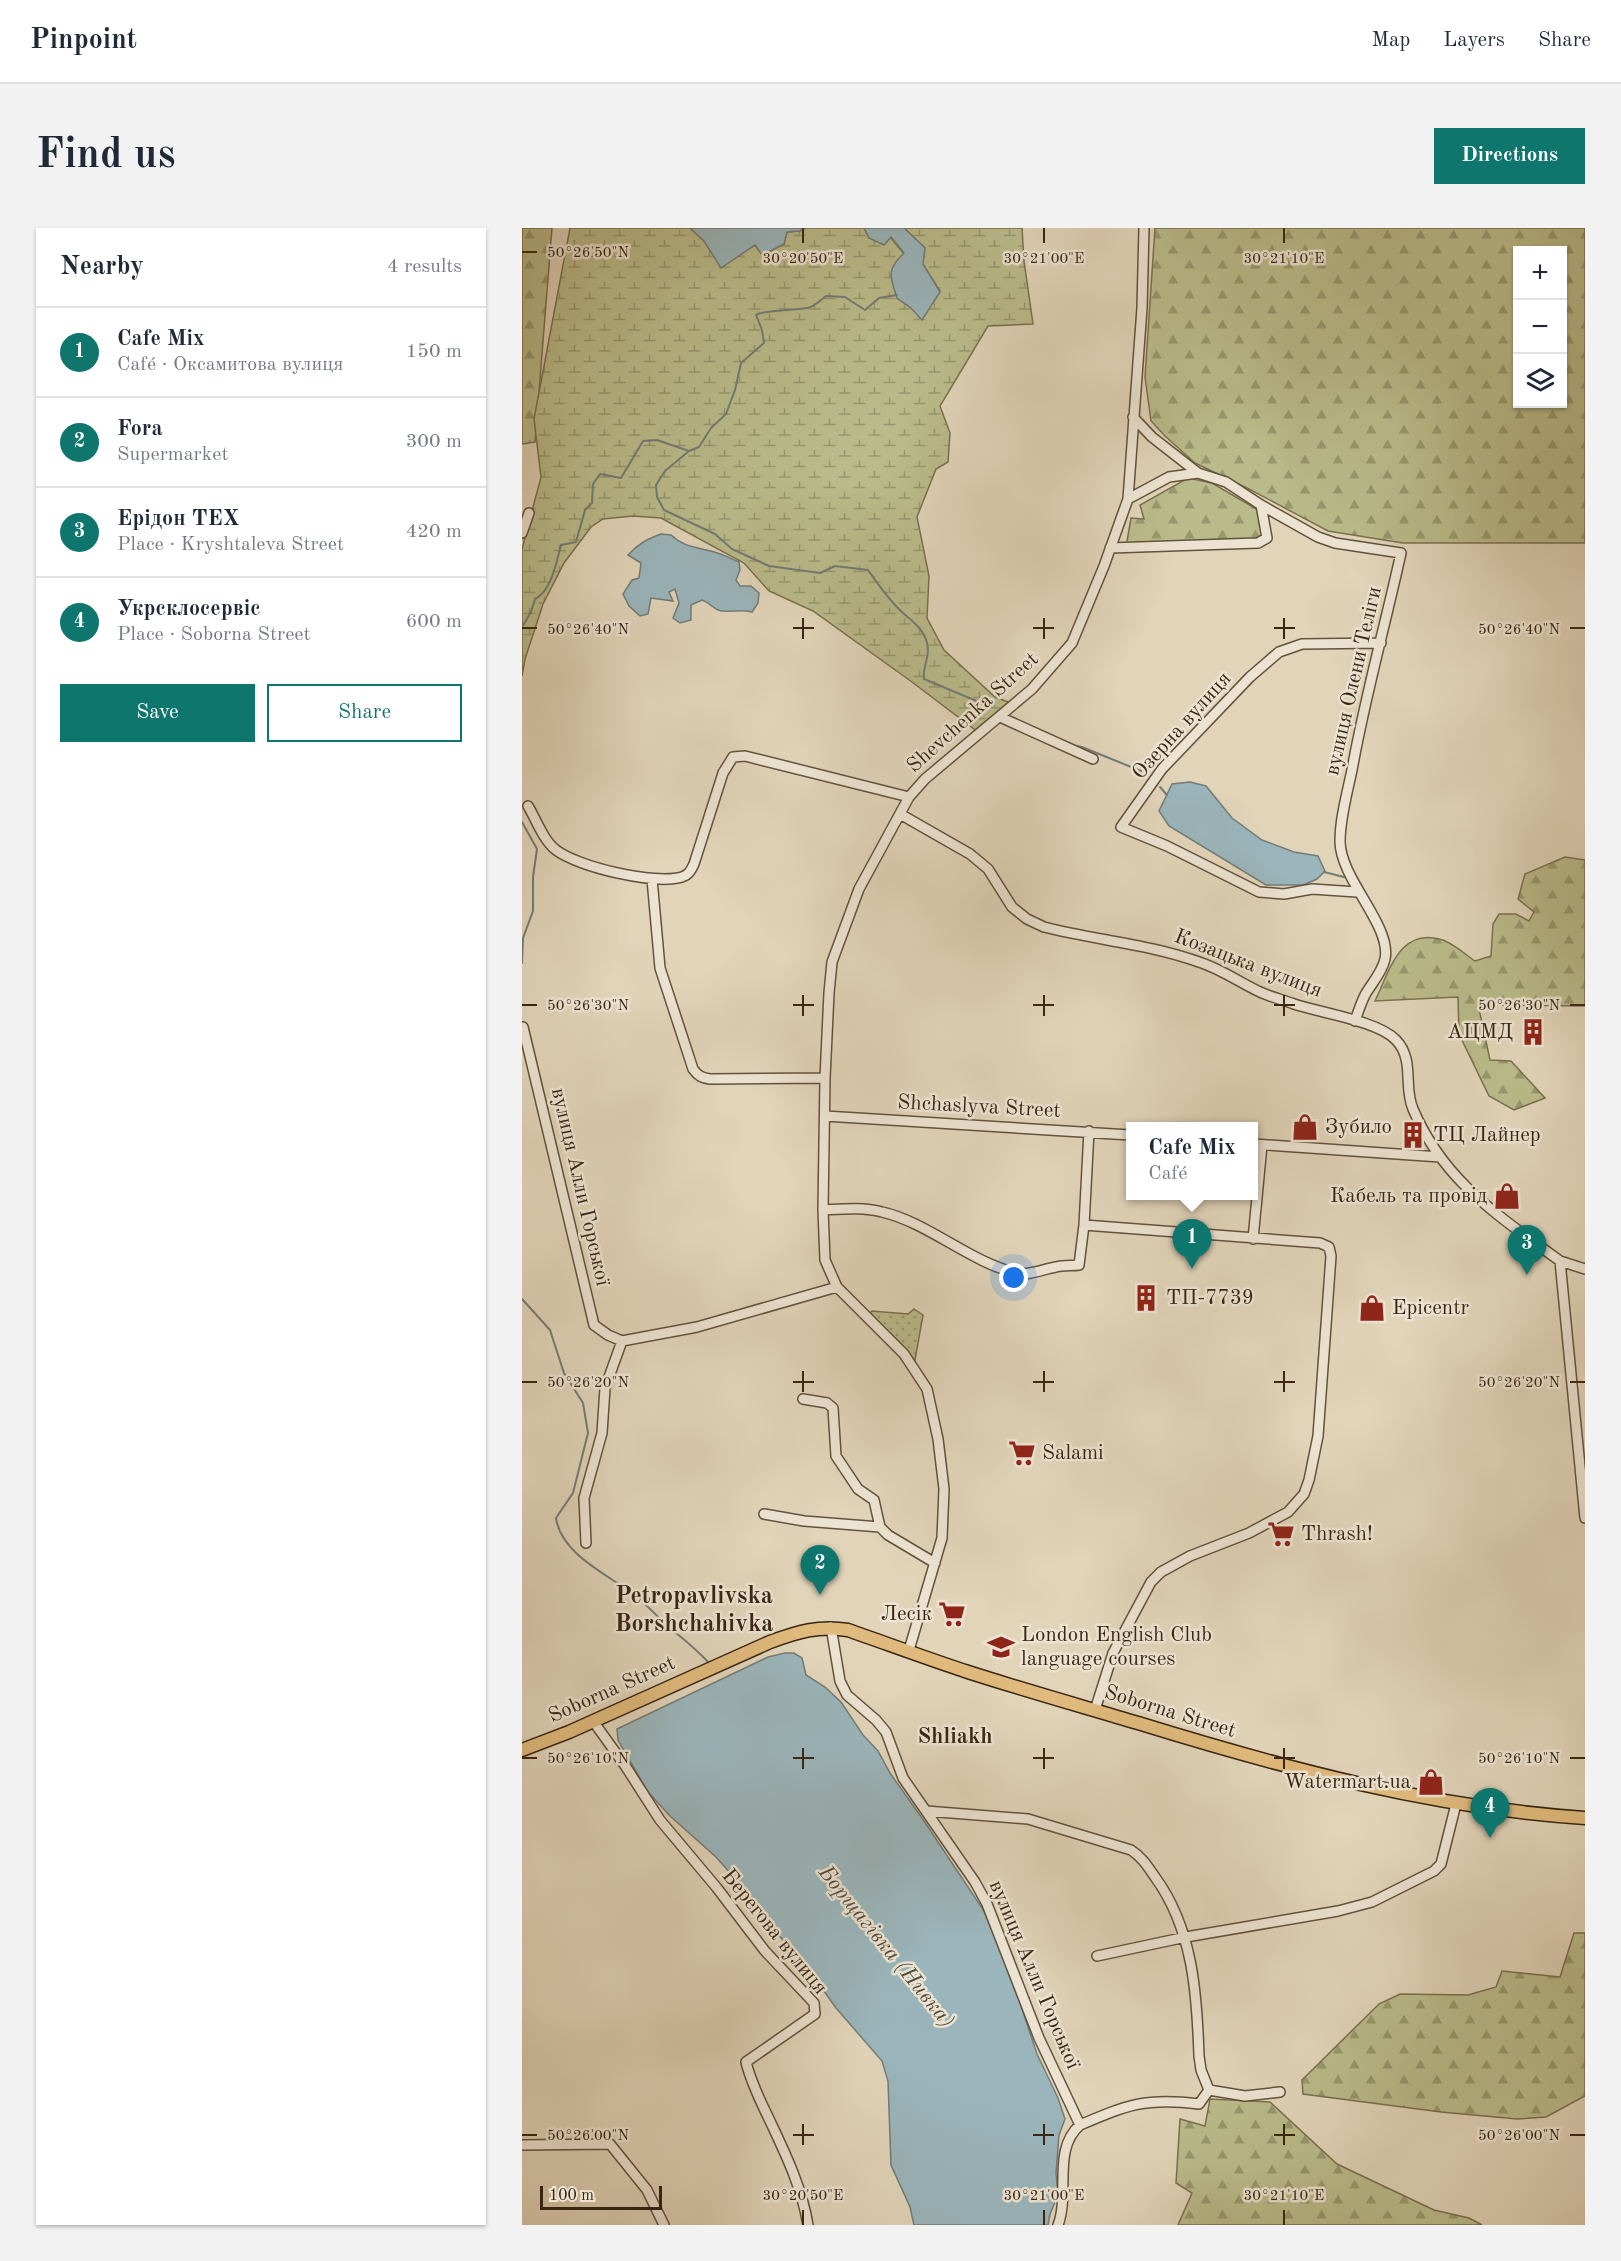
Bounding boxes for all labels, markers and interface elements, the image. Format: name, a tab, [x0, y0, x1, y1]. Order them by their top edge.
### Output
text: Pinpoint	[30, 27, 137, 55]
text: Map	[1371, 30, 1410, 51]
text: Layers	[1443, 30, 1505, 51]
text: Share	[1538, 30, 1591, 51]
button: Directions	[1434, 128, 1585, 184]
text: Find us	[36, 135, 175, 177]
text: 50°26'50"N	[547, 246, 629, 261]
map controls	[1513, 246, 1567, 408]
button: +	[1513, 246, 1567, 300]
text: 30°20'50"E	[763, 252, 843, 267]
text: 30°21'00"E	[1004, 252, 1084, 267]
text: 30°21'10"E	[1244, 252, 1324, 267]
text: Nearby	[60, 254, 144, 280]
text: 4 results	[387, 257, 462, 277]
button: −	[1513, 300, 1567, 354]
text: Cafe Mix	[117, 328, 204, 350]
text: 1	[74, 342, 85, 362]
text: 150 m	[406, 342, 462, 362]
button: layers	[1513, 354, 1567, 408]
text: Café · Оксамитова вулиця	[117, 355, 344, 375]
text: Fora	[117, 418, 163, 440]
text: 2	[74, 432, 85, 452]
text: 300 m	[406, 432, 462, 452]
text: Supermarket	[117, 445, 228, 465]
text: Ерідон ТЕХ	[117, 508, 239, 530]
text: 3	[74, 522, 85, 542]
text: 420 m	[406, 522, 462, 542]
text: Place · Kryshtaleva Street	[117, 535, 344, 555]
street label: вулиця Олени Теліги	[1322, 585, 1386, 777]
text: Укрсклосервіс	[117, 598, 261, 620]
text: 4	[74, 612, 85, 632]
text: 600 m	[406, 612, 462, 632]
text: 50°26'40"N	[547, 623, 629, 638]
text: 50°26'40"N	[1478, 623, 1560, 638]
text: Place · Soborna Street	[117, 625, 311, 645]
street label: Shevchenka Street	[903, 649, 1043, 777]
street label: Озерна вулиця	[1129, 668, 1236, 784]
button: Save	[60, 684, 255, 742]
button: Share	[267, 684, 462, 742]
street label: Козацька вулиця	[1171, 926, 1325, 1002]
text: 50°26'30"N	[547, 999, 629, 1014]
text: 50°26'30"N	[1478, 999, 1560, 1014]
building icon: АЦМД	[1518, 1017, 1548, 1047]
place label: АЦМД	[1447, 1022, 1513, 1043]
street label: вулиця Алли Горської	[547, 1086, 613, 1288]
street label: Shchaslyva Street	[897, 1092, 1061, 1122]
shop icon: Зубило	[1290, 1112, 1320, 1142]
place label: Зубило	[1325, 1117, 1392, 1138]
building icon: ТЦ Лайнер	[1398, 1120, 1428, 1150]
popup	[1126, 1122, 1258, 1200]
place label: ТЦ Лайнер	[1433, 1125, 1541, 1146]
text: Cafe Mix	[1148, 1137, 1236, 1159]
text: Café	[1148, 1164, 1187, 1184]
shop icon: Кабель та провід	[1492, 1181, 1522, 1211]
place label: Кабель та провід	[1330, 1186, 1488, 1207]
pin: 1	[1172, 1220, 1212, 1269]
pin: 3	[1508, 1226, 1546, 1275]
your location	[999, 1263, 1028, 1292]
building icon: ТП-7739	[1131, 1283, 1161, 1313]
place label: ТП-7739	[1166, 1288, 1254, 1309]
shop icon: Epicentr	[1357, 1293, 1387, 1323]
place label: Epicentr	[1392, 1298, 1470, 1319]
text: 50°26'20"N	[547, 1376, 629, 1391]
text: 50°26'20"N	[1478, 1376, 1560, 1391]
supermarket icon: Salami	[1007, 1438, 1037, 1468]
place label: Salami	[1042, 1443, 1104, 1464]
supermarket icon: Thrash!	[1266, 1519, 1296, 1549]
place label: Thrash!	[1301, 1524, 1373, 1545]
pin: 2	[800, 1546, 840, 1595]
district label: Petropavlivska Borshchahivka	[614, 1585, 774, 1637]
supermarket icon: Лесік	[937, 1599, 967, 1629]
place label: Лесік	[881, 1604, 932, 1625]
place label: London English Club language courses	[1021, 1625, 1212, 1670]
school or university icon: London English Club language courses	[986, 1632, 1016, 1662]
street label: Soborna Street	[545, 1653, 679, 1727]
street label: Soborna Street	[1102, 1682, 1238, 1742]
district label: Shliakh	[917, 1726, 993, 1748]
text: 50°26'10"N	[547, 1752, 629, 1767]
text: 50°26'10"N	[1478, 1752, 1560, 1767]
shop icon: Watermart.ua	[1416, 1767, 1446, 1797]
place label: Watermart.ua	[1284, 1772, 1411, 1793]
pin: 4	[1470, 1788, 1510, 1838]
water label: Борщагівка (Нивка)	[813, 1861, 958, 2032]
street label: Берегова вулиця	[717, 1865, 831, 1999]
street label: вулиця Алли Горської	[985, 1878, 1083, 2072]
text: 50°26'00"N	[547, 2129, 629, 2144]
text: 50°26'00"N	[1478, 2129, 1560, 2144]
scale bar	[540, 2183, 662, 2210]
text: 100 m	[549, 2188, 594, 2204]
text: 30°20'50"E	[763, 2189, 843, 2204]
text: 30°21'00"E	[1004, 2189, 1084, 2204]
text: 30°21'10"E	[1244, 2189, 1324, 2204]

